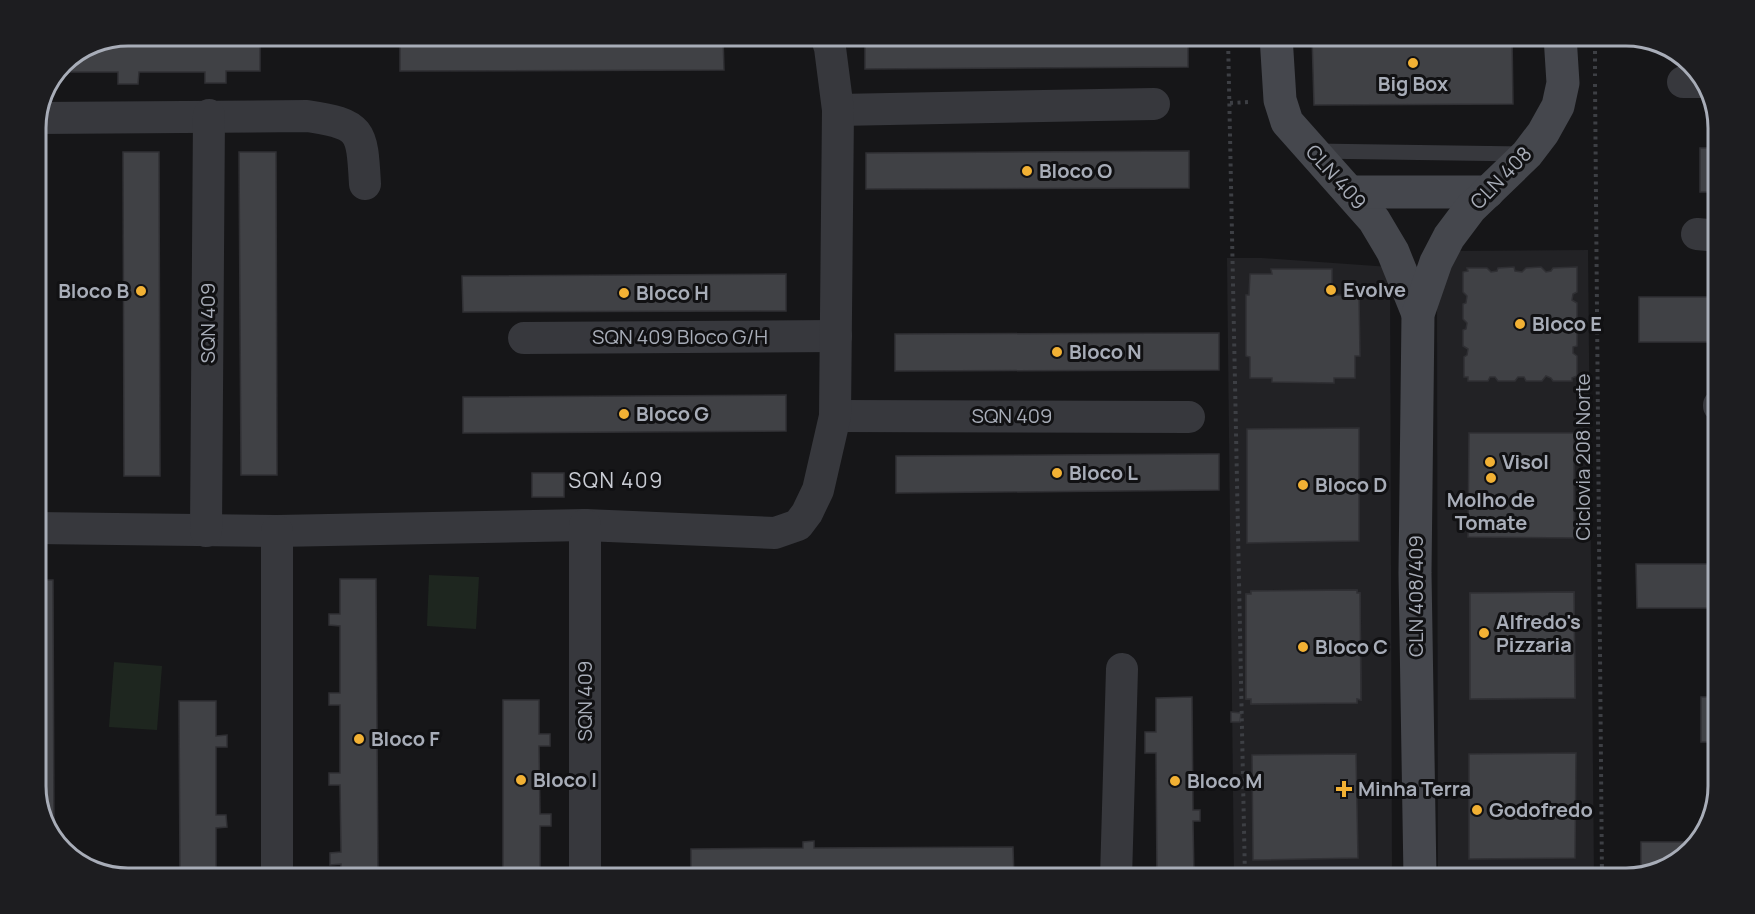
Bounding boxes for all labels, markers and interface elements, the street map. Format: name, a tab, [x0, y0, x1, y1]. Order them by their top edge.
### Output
marker: Big Box	[1406, 56, 1420, 70]
place label: Big Box	[1378, 70, 1448, 97]
street label: CLN 409	[1300, 138, 1373, 215]
street label: CLN 408	[1464, 140, 1537, 215]
place label: Bloco O	[1039, 157, 1112, 184]
marker: Bloco O	[1020, 164, 1034, 178]
place label: Evolve	[1343, 276, 1406, 303]
place label: Bloco B	[58, 277, 129, 304]
place label: Bloco H	[636, 279, 709, 306]
street label: SQN 409	[194, 283, 221, 363]
marker: Evolve	[1324, 283, 1338, 297]
marker: Bloco B	[134, 284, 148, 298]
marker: Bloco H	[617, 286, 631, 300]
place label: Bloco E	[1532, 310, 1602, 337]
marker: Bloco E	[1513, 317, 1527, 331]
street label: SQN 409 Bloco G/H	[592, 323, 768, 350]
place label: Bloco N	[1069, 338, 1142, 365]
marker: Bloco N	[1050, 345, 1064, 359]
street label: Ciclovia 208 Norte	[1569, 373, 1596, 541]
place label: Bloco G	[636, 400, 709, 427]
street label: SQN 409	[972, 402, 1052, 429]
marker: Bloco G	[617, 407, 631, 421]
place label: Visol	[1502, 448, 1549, 475]
marker: Visol	[1483, 455, 1497, 469]
place label: Bloco L	[1069, 459, 1138, 486]
district label: SQN 409	[568, 466, 664, 494]
marker: Bloco L	[1050, 466, 1064, 480]
place label: Bloco D	[1315, 471, 1387, 498]
marker: Molho de Tomate	[1484, 471, 1498, 485]
marker: Bloco D	[1296, 478, 1310, 492]
place label: Molho de Tomate	[1447, 486, 1535, 536]
street label: CLN 408/409	[1402, 535, 1429, 657]
place label: Alfredo's Pizzaria	[1496, 608, 1581, 658]
marker: Alfredo's Pizzaria	[1477, 626, 1491, 640]
place label: Bloco C	[1315, 633, 1388, 660]
marker: Bloco C	[1296, 640, 1310, 654]
street label: SQN 409	[571, 661, 598, 741]
place label: Bloco F	[371, 725, 440, 752]
marker: Bloco F	[352, 732, 366, 746]
place label: Bloco I	[533, 766, 597, 793]
place label: Bloco M	[1187, 767, 1262, 794]
marker: Bloco I	[514, 773, 528, 787]
marker: Bloco M	[1168, 774, 1182, 788]
place label: Minha Terra	[1358, 775, 1471, 802]
marker: Minha Terra	[1335, 780, 1353, 798]
place label: Godofredo	[1489, 796, 1593, 823]
marker: Godofredo	[1470, 803, 1484, 817]

